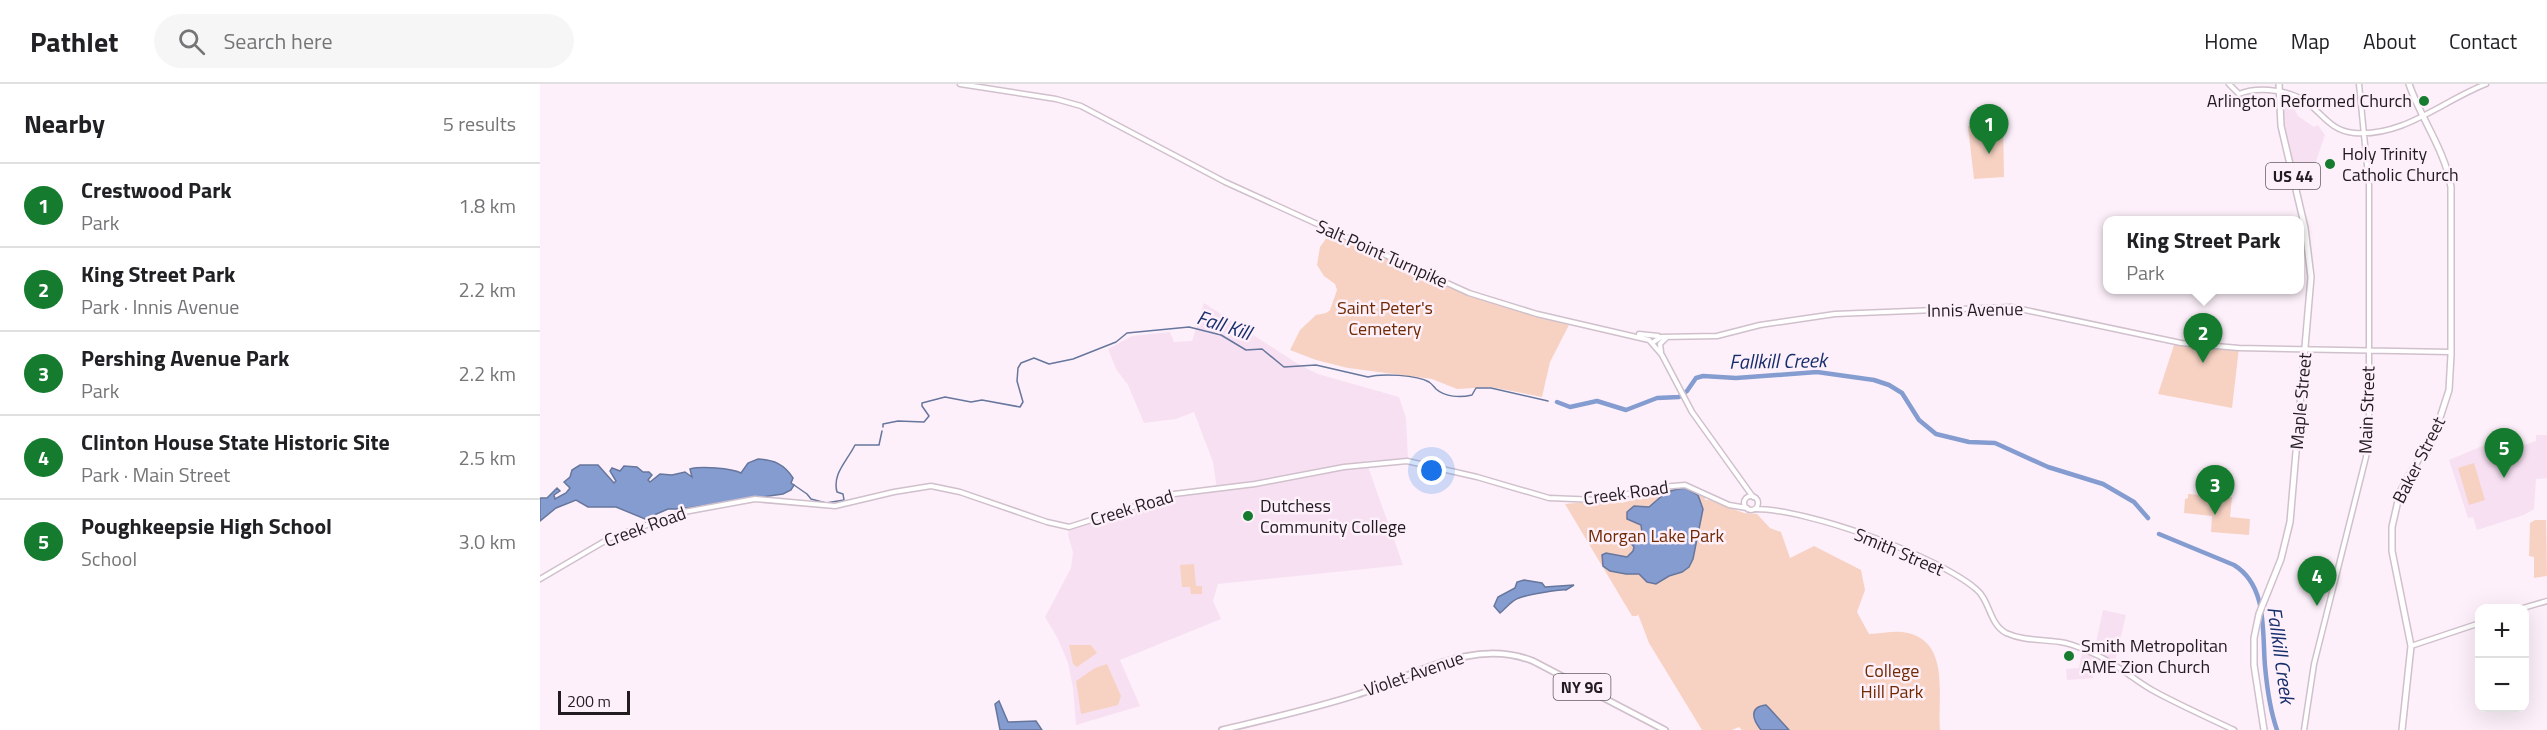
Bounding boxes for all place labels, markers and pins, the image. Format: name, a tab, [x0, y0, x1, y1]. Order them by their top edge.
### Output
place label: Arlington Reformed Church	[2207, 87, 2412, 114]
marker: Arlington Reformed Church	[2417, 94, 2431, 108]
pin: 1	[1970, 104, 2008, 154]
place label: Holy Trinity Catholic Church	[2342, 140, 2459, 188]
marker: Holy Trinity Catholic Church	[2323, 157, 2337, 171]
pin: 2	[2184, 314, 2222, 363]
pin: 5	[2484, 428, 2524, 478]
pin: 3	[2196, 466, 2234, 515]
place label: Dutchess Community College	[1260, 492, 1406, 540]
marker: Dutchess Community College	[1241, 509, 1255, 523]
pin: 4	[2298, 556, 2336, 606]
place label: Smith Metropolitan AME Zion Church	[2081, 632, 2228, 680]
marker: Smith Metropolitan AME Zion Church	[2062, 649, 2076, 663]

